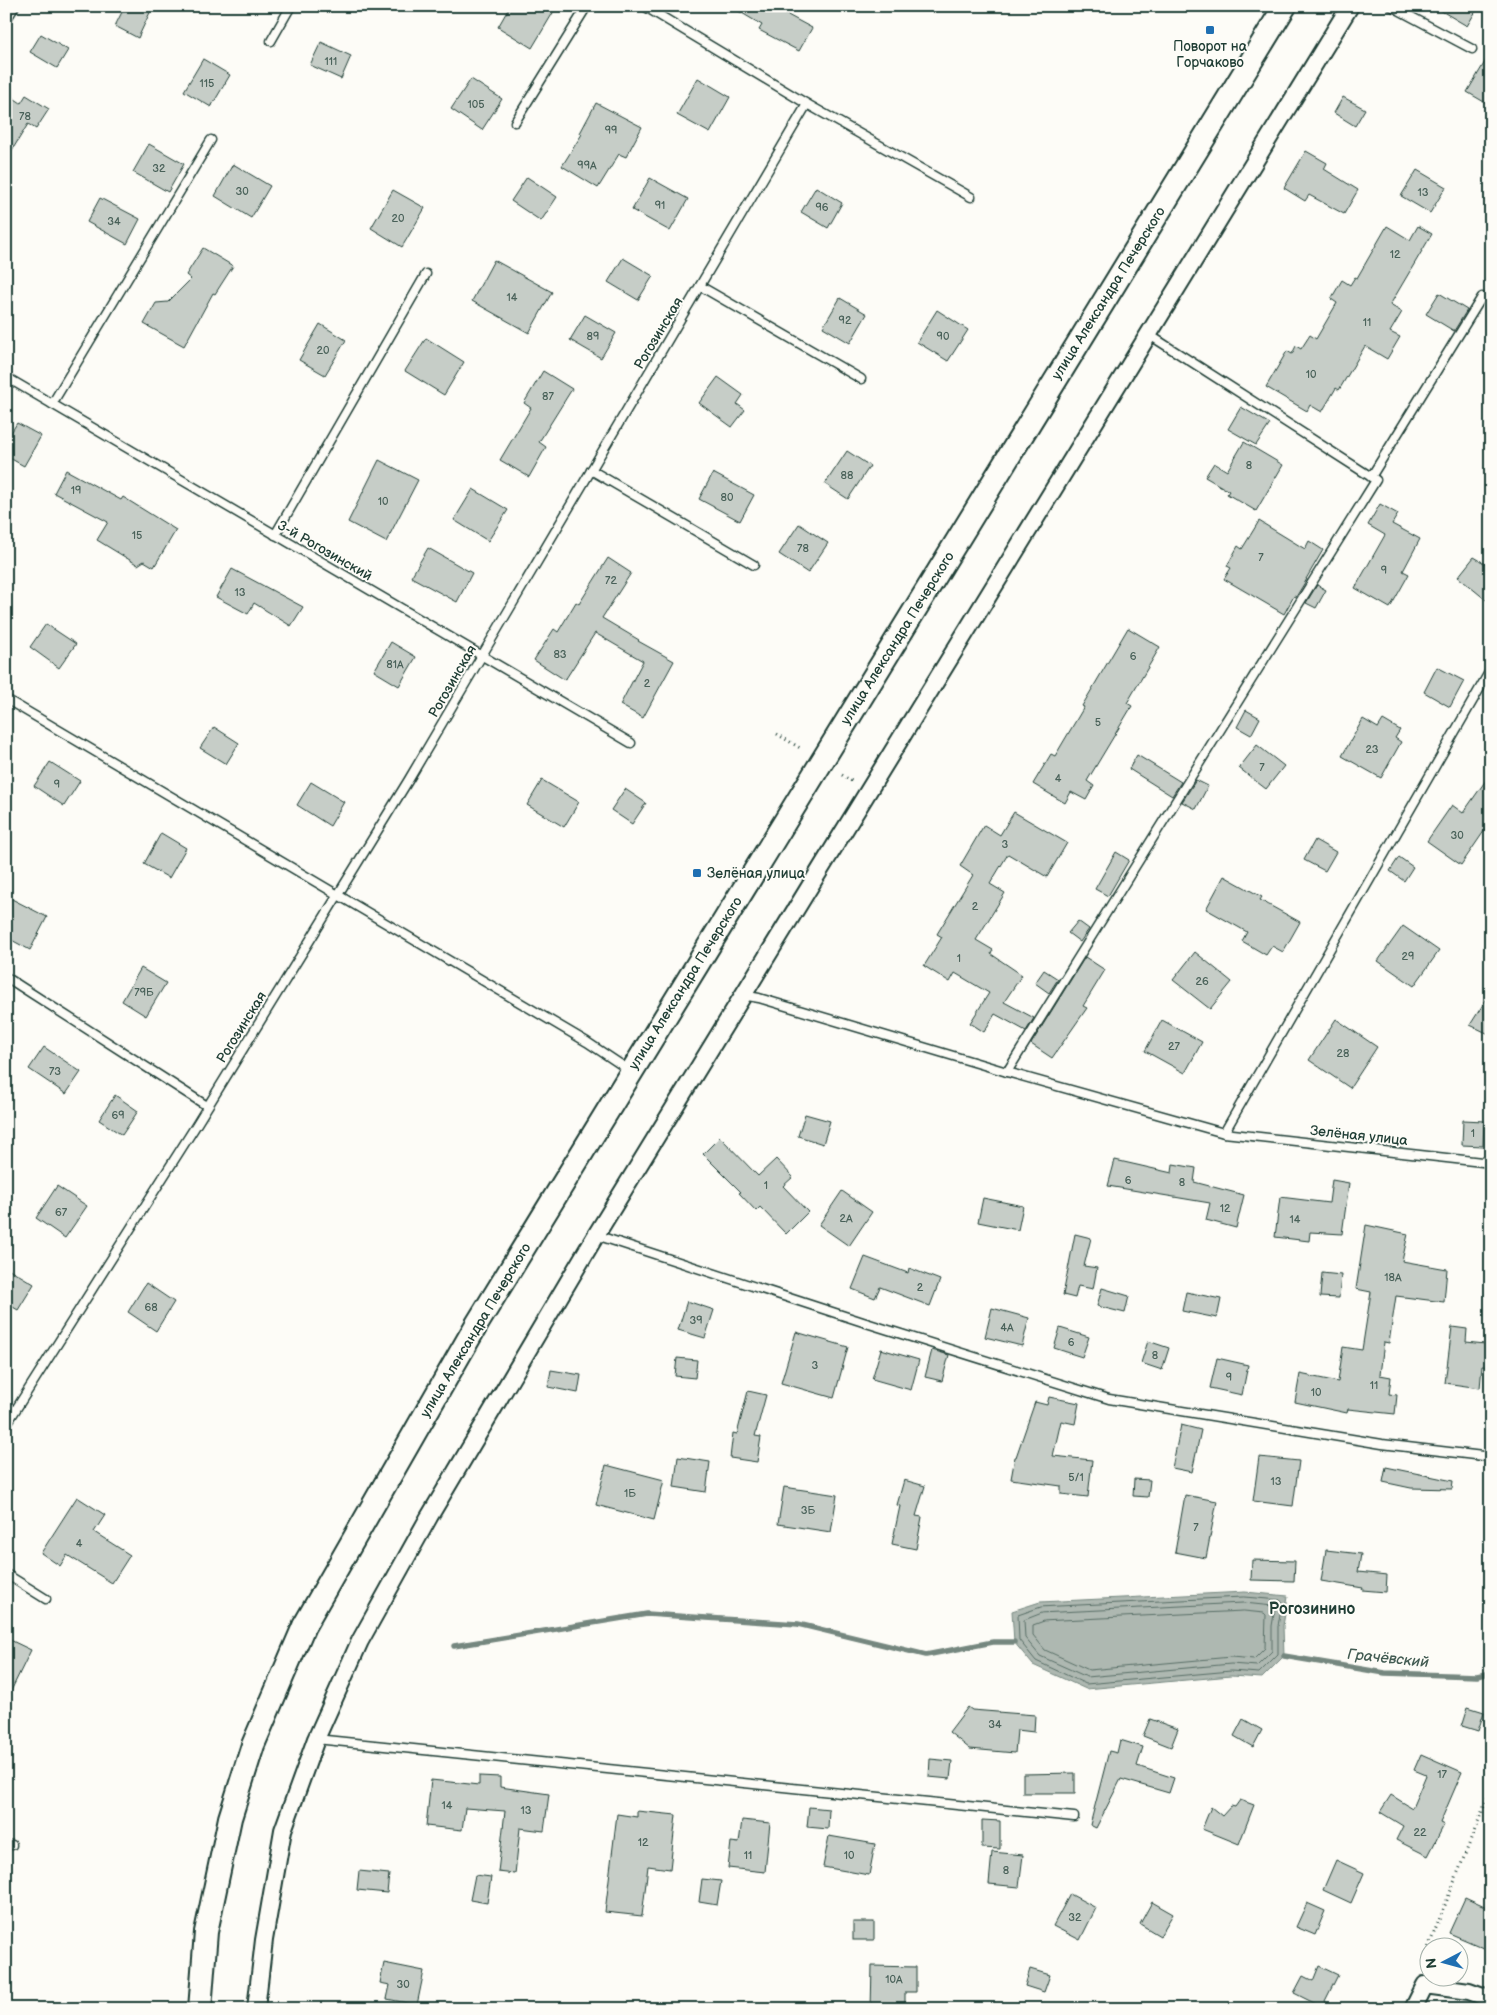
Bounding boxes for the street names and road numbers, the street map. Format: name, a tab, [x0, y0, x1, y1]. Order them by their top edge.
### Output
street label: улица Александра Печерского	[1048, 204, 1169, 383]
street label: Рогозинская	[630, 294, 687, 372]
street label: 3-й Рогозинский	[274, 516, 375, 584]
street label: улица Александра Печерского	[837, 549, 958, 728]
street label: Рогозинская	[425, 642, 480, 721]
street label: улица Александра Печерского	[625, 894, 746, 1073]
street label: Рогозинская	[213, 988, 270, 1066]
street label: Зелёная улица	[1309, 1122, 1409, 1149]
street label: улица Александра Печерского	[416, 1240, 534, 1421]

